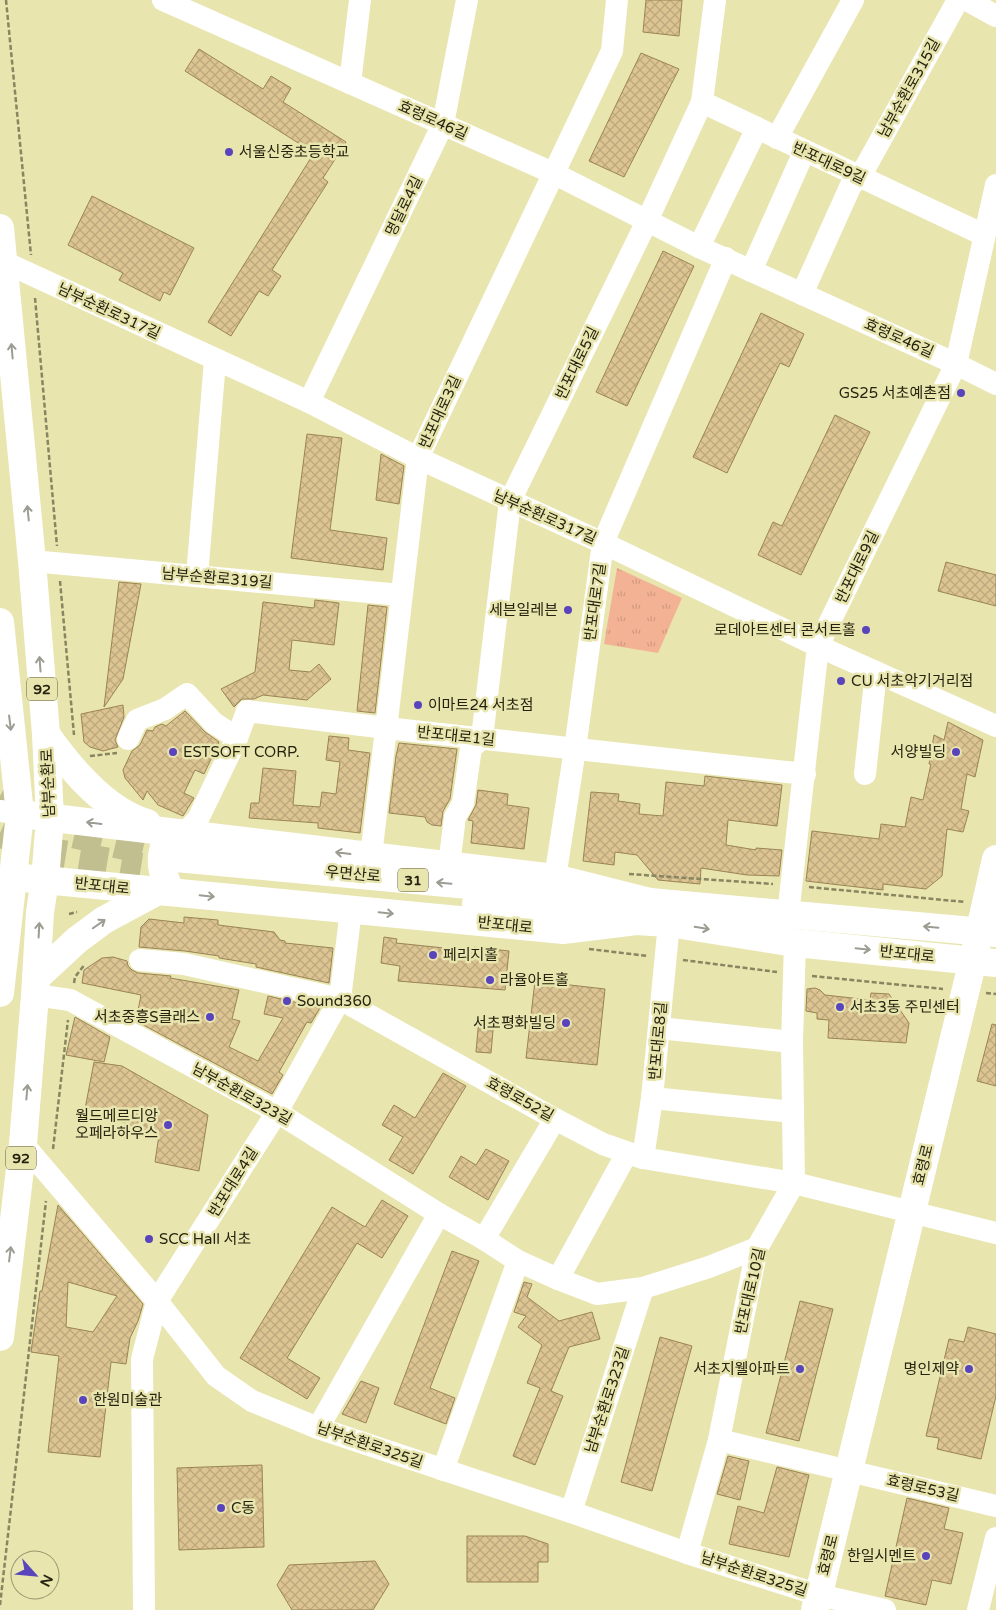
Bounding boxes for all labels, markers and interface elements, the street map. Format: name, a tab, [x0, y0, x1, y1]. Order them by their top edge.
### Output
street label: 남부순환로315길	[874, 35, 944, 141]
street label: 효령로46길	[396, 97, 470, 143]
street label: 반포대로9길	[790, 138, 868, 188]
place label: 서울신중초등학교	[239, 143, 349, 161]
marker: 서울신중초등학교	[223, 146, 235, 158]
street label: 명달로4길	[382, 173, 426, 239]
street label: 남부순환로317길	[55, 279, 163, 343]
street label: 효령로46길	[862, 315, 936, 361]
street label: 반포대로5길	[552, 324, 602, 402]
one-way arrow	[7, 343, 17, 359]
street label: 반포대로3길	[415, 373, 465, 451]
place label: GS25 서초예촌점	[839, 384, 951, 402]
marker: GS25 서초예촌점	[955, 387, 967, 399]
street label: 남부순환로317길	[491, 486, 599, 548]
one-way arrow	[23, 505, 33, 521]
street label: 반포대로9길	[832, 528, 882, 606]
street label: 반포대로7길	[581, 562, 609, 642]
street label: 남부순환로319길	[161, 564, 273, 592]
place label: 세븐일레븐	[489, 601, 558, 619]
marker: 세븐일레븐	[562, 604, 574, 616]
place label: 로데아트센터 콘서트홀	[714, 621, 856, 639]
marker: 로데아트센터 콘서트홀	[860, 624, 872, 636]
one-way arrow	[36, 657, 45, 673]
place label: CU 서초악기거리점	[851, 672, 973, 690]
marker: CU 서초악기거리점	[835, 675, 847, 687]
road number: 92	[27, 678, 57, 701]
place label: 이마트24 서초점	[428, 696, 534, 714]
marker: 이마트24 서초점	[412, 699, 424, 711]
one-way arrow	[5, 715, 15, 731]
street label: 반포대로1길	[416, 723, 496, 749]
place label: ESTSOFT CORP.	[183, 743, 300, 761]
place label: 서양빌딩	[891, 743, 946, 761]
marker: ESTSOFT CORP.	[167, 746, 179, 758]
marker: 서양빌딩	[950, 746, 962, 758]
street label: 남부순환로	[38, 748, 58, 818]
one-way arrow	[87, 818, 103, 828]
one-way arrow	[335, 848, 351, 858]
street label: 우면산로	[325, 863, 381, 885]
road number: 31	[398, 868, 428, 892]
street label: 반포대로	[74, 874, 130, 898]
one-way arrow	[437, 878, 453, 888]
one-way arrow	[199, 891, 215, 901]
one-way arrow	[378, 908, 394, 918]
street label: 반포대로	[477, 913, 533, 937]
one-way arrow	[92, 919, 106, 929]
one-way arrow	[34, 922, 43, 938]
one-way arrow	[923, 923, 939, 932]
one-way arrow	[693, 924, 709, 934]
street label: 반포대로	[879, 942, 935, 966]
one-way arrow	[854, 944, 870, 954]
place label: 페리지홀	[443, 946, 498, 964]
marker: 페리지홀	[427, 949, 439, 961]
place label: 라율아트홀	[500, 971, 569, 989]
marker: 라율아트홀	[484, 974, 496, 986]
place label: Sound360	[297, 992, 371, 1010]
marker: Sound360	[281, 995, 293, 1007]
place label: 서초3동 주민센터	[850, 998, 960, 1016]
street label: 반포대로8길	[646, 1001, 670, 1081]
marker: 서초3동 주민센터	[834, 1001, 846, 1013]
place label: 서초중흥S클래스	[94, 1008, 200, 1026]
marker: 서초중흥S클래스	[204, 1011, 216, 1023]
place label: 서초평화빌딩	[473, 1014, 556, 1032]
marker: 서초평화빌딩	[560, 1017, 572, 1029]
street label: 남부순환로323길	[189, 1059, 295, 1129]
street label: 효령로52길	[483, 1073, 557, 1125]
one-way arrow	[22, 1085, 32, 1101]
place label: 월드메르디앙 오페라하우스	[75, 1107, 158, 1142]
marker: 월드메르디앙 오페라하우스	[162, 1119, 174, 1131]
street label: 효령로	[909, 1143, 937, 1187]
street label: 반포대로4길	[205, 1144, 261, 1220]
road number: 92	[6, 1146, 36, 1170]
place label: SCC Hall 서초	[159, 1230, 251, 1248]
marker: SCC Hall 서초	[143, 1233, 155, 1245]
one-way arrow	[5, 1246, 15, 1262]
street label: 반포대로10길	[731, 1246, 769, 1336]
street label: 남부순환로323길	[581, 1344, 633, 1456]
place label: 서초지웰아파트	[693, 1360, 790, 1378]
place label: 명인제약	[904, 1360, 959, 1378]
marker: 서초지웰아파트	[794, 1363, 806, 1375]
marker: 명인제약	[963, 1363, 975, 1375]
place label: 한원미술관	[93, 1391, 162, 1409]
marker: 한원미술관	[77, 1394, 89, 1406]
street label: 남부순환로325길	[315, 1418, 425, 1472]
street label: 효령로53길	[885, 1471, 961, 1505]
place label: C동	[231, 1499, 255, 1517]
marker: C동	[215, 1502, 227, 1514]
street label: 효령로	[814, 1533, 842, 1577]
place label: 한일시멘트	[847, 1547, 916, 1565]
street label: 남부순환로325길	[698, 1548, 810, 1600]
north arrow	[10, 1550, 60, 1600]
marker: 한일시멘트	[920, 1550, 932, 1562]
text: N	[36, 1572, 56, 1590]

